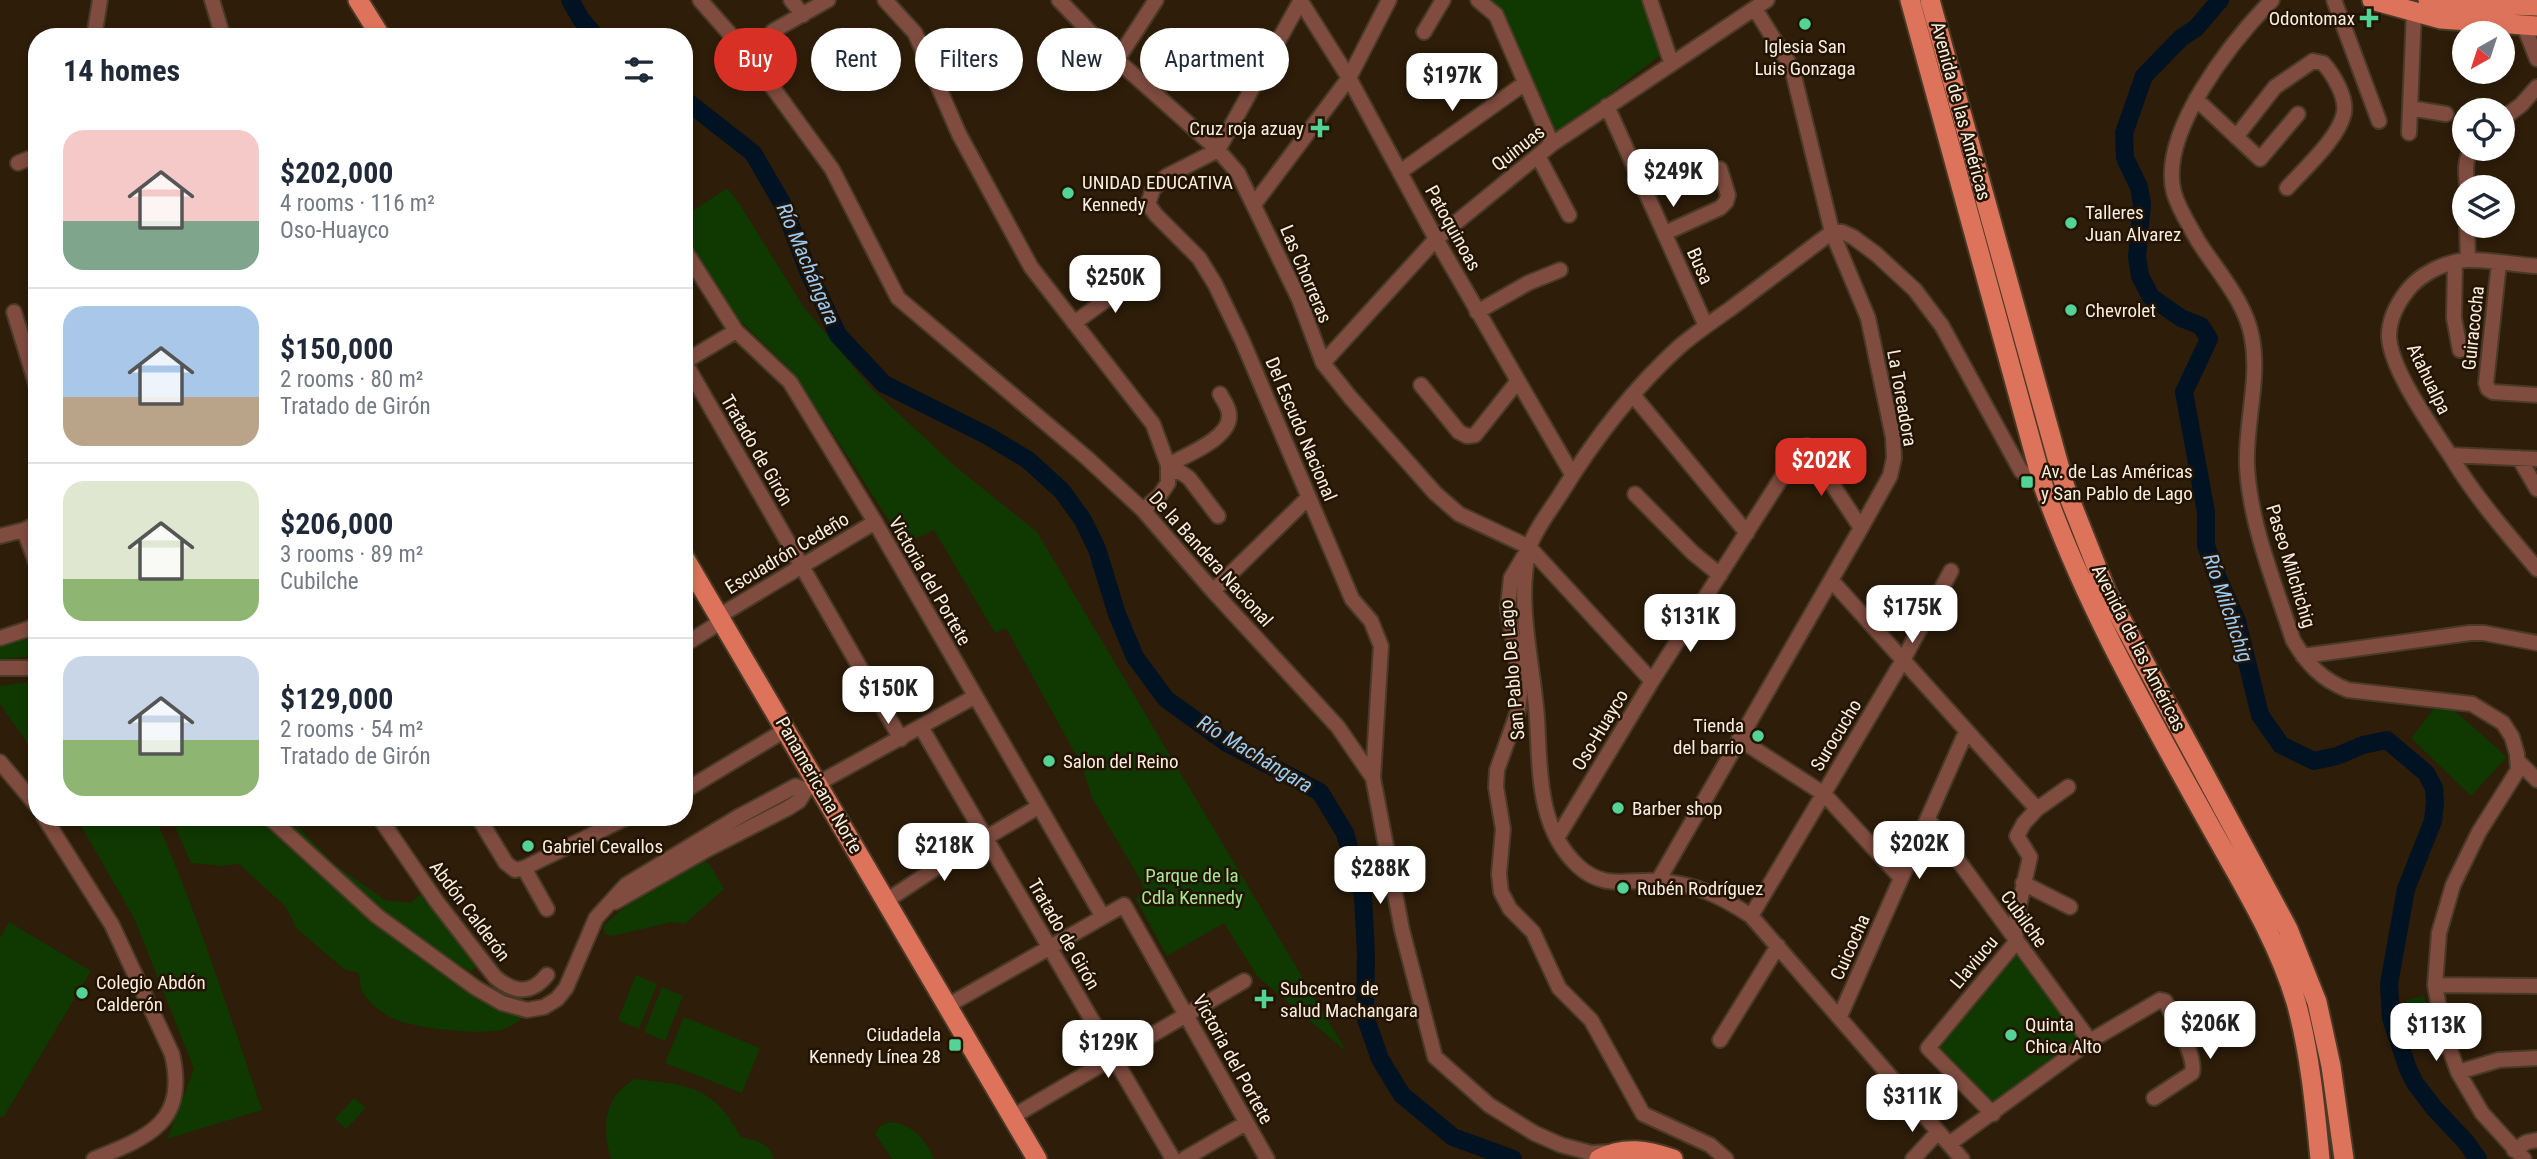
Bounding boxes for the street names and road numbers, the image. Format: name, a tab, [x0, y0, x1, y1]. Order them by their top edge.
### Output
street label: Avenida de las Américas	[1926, 19, 1996, 203]
street label: Quinuas	[1487, 120, 1549, 176]
street label: Patoquinoas	[1420, 181, 1486, 275]
street label: Las Chorreras	[1275, 222, 1337, 326]
street label: Busa	[1682, 244, 1718, 288]
street label: Guiracocha	[2457, 285, 2489, 371]
street label: Atahualpa	[2402, 340, 2456, 418]
street label: La Toreadora	[1882, 348, 1922, 448]
street label: Del Escudo Nacional	[1260, 354, 1342, 504]
street label: Tratado de Girón	[716, 390, 798, 510]
street label: De la Bandera Nacional	[1144, 487, 1278, 631]
street label: Paseo Milchichig	[2261, 501, 2321, 631]
street label: Escuadrón Cedeño	[721, 507, 853, 599]
street label: Victoria del Portete	[884, 513, 976, 649]
street label: Avenida de las Américas	[2087, 561, 2191, 735]
street label: San Pablo De Lago	[1494, 599, 1530, 741]
street label: Oso-Huayco	[1567, 685, 1633, 775]
street label: Surocucho	[1806, 695, 1866, 775]
street label: Panamericana Norte	[771, 713, 867, 857]
street label: Abdón Calderón	[425, 856, 515, 966]
street label: Tratado de Girón	[1023, 874, 1105, 994]
street label: Cubilche	[1996, 886, 2052, 952]
street label: Cuicocha	[1825, 910, 1875, 984]
street label: Llaviucu	[1945, 931, 2003, 993]
street label: Victoria del Portete	[1188, 990, 1278, 1128]

